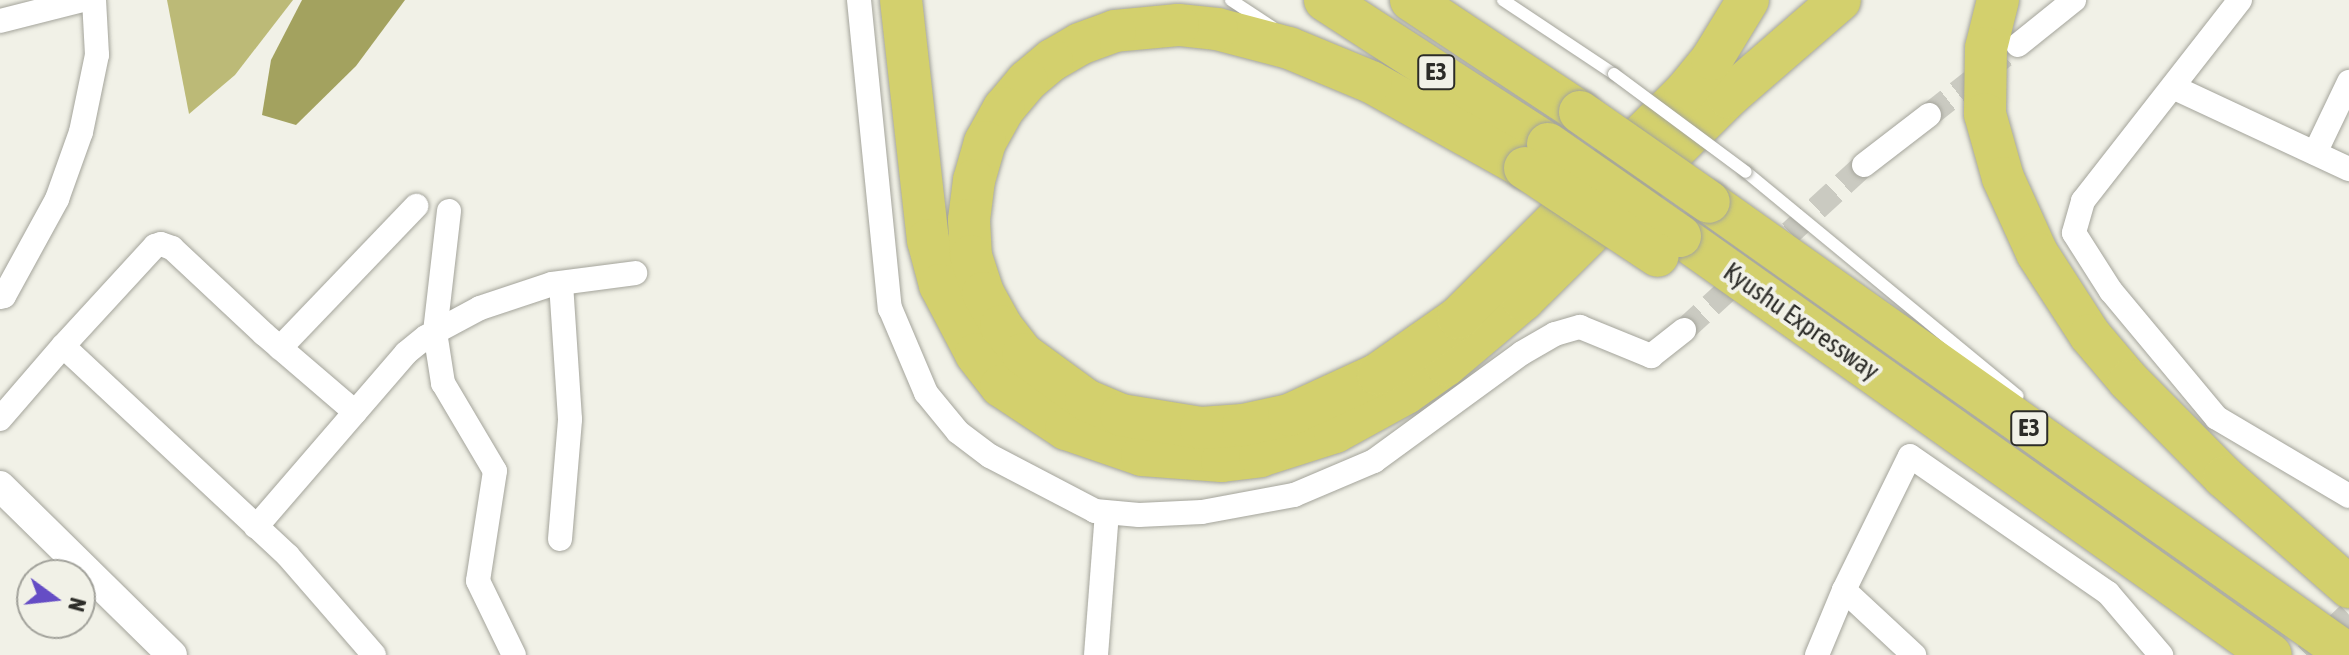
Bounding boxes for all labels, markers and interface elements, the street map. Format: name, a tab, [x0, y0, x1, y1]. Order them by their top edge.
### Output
road number: E3	[1416, 52, 1456, 92]
street label: Kyushu Expressway	[1717, 257, 1885, 387]
road number: E3	[2009, 408, 2049, 448]
north arrow	[16, 559, 96, 639]
text: N	[63, 595, 91, 614]

